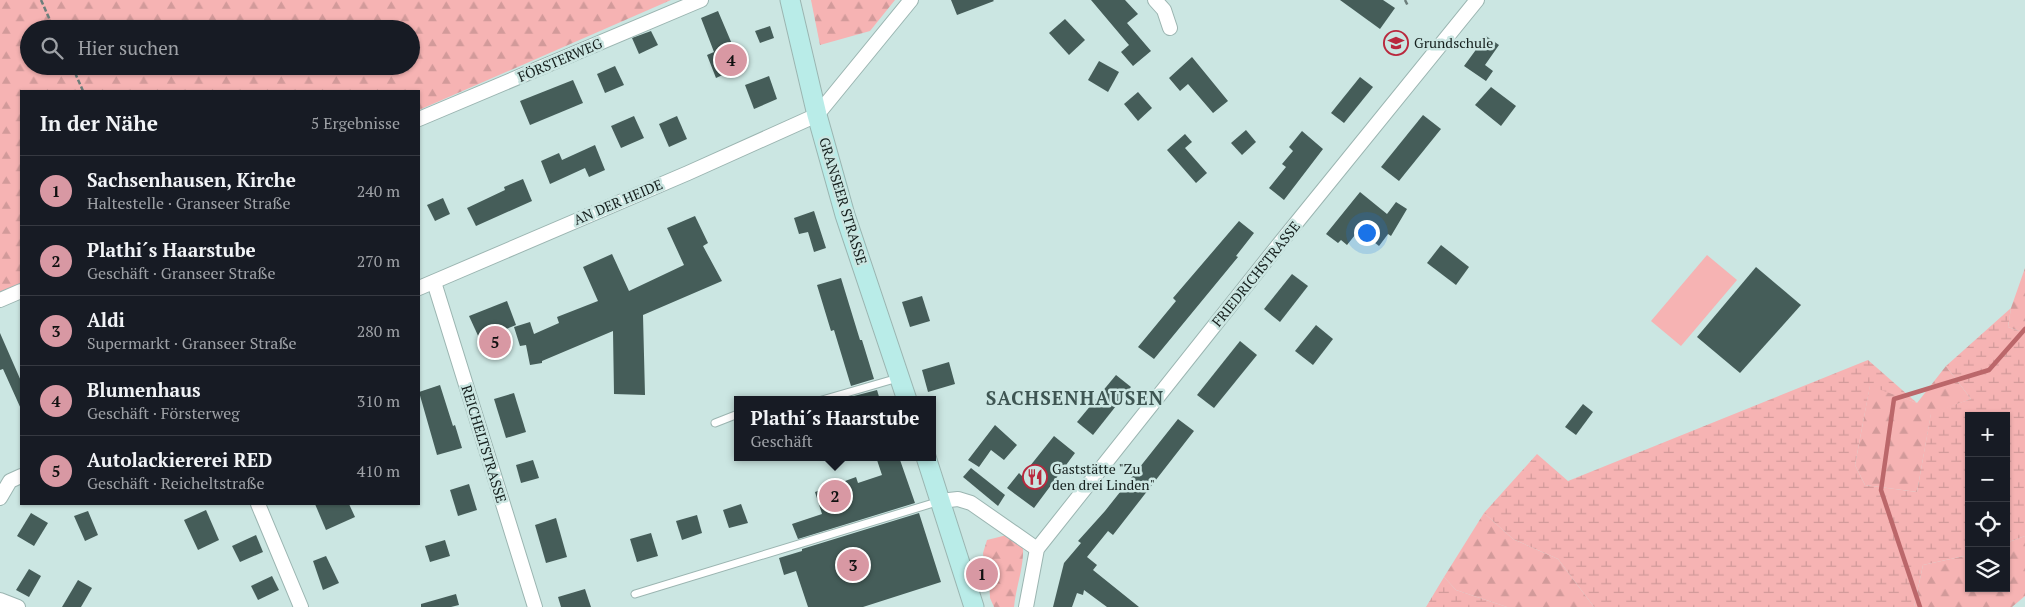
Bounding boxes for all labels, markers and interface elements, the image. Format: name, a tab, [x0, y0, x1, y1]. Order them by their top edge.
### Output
search box	[20, 20, 420, 75]
school or university icon: Grundschule	[1383, 30, 1409, 56]
street label: FÖRSTERWEG	[515, 33, 605, 86]
place label: Grundschule	[1414, 33, 1493, 52]
icon: search	[38, 34, 66, 62]
text: Hier suchen	[78, 35, 179, 60]
pin: 4	[715, 41, 747, 79]
text: In der Nähe	[40, 109, 158, 137]
text: 5 Ergebnisse	[311, 112, 400, 134]
street label: GRANSEER STRASSE	[815, 135, 872, 267]
text: Sachsenhausen, Kirche	[87, 167, 296, 192]
street label: AN DER HEIDE	[570, 174, 665, 229]
text: 1	[51, 180, 61, 202]
text: 240 m	[357, 180, 400, 202]
text: Haltestelle · Granseer Straße	[87, 192, 291, 214]
street label: FRIEDRICHSTRASSE	[1207, 217, 1304, 330]
your location	[1354, 220, 1380, 246]
text: Plathi´s Haarstube	[87, 237, 256, 262]
text: 2	[51, 250, 61, 272]
text: 270 m	[357, 250, 400, 272]
text: Geschäft · Granseer Straße	[87, 262, 276, 284]
text: Aldi	[87, 307, 125, 332]
text: 3	[51, 320, 61, 342]
text: 280 m	[357, 320, 400, 342]
pin: 5	[479, 323, 511, 361]
text: Supermarkt · Granseer Straße	[87, 332, 297, 354]
text: Blumenhaus	[87, 377, 201, 402]
street label: REICHELTSTRASSE	[458, 383, 511, 505]
district label: SACHSENHAUSEN	[986, 385, 1164, 410]
text: 4	[51, 390, 61, 412]
text: 310 m	[357, 390, 400, 412]
popup	[734, 396, 936, 461]
text: Geschäft · Försterweg	[87, 402, 240, 424]
text: Plathi´s Haarstube	[751, 405, 919, 430]
map controls	[1965, 412, 2010, 592]
button: +	[1965, 412, 2010, 457]
text: Geschäft	[751, 430, 813, 452]
text: Autolackiererei RED	[87, 447, 272, 472]
button: −	[1965, 457, 2010, 502]
place label: Gaststätte "Zu den drei Linden"	[1052, 459, 1155, 494]
text: 5	[51, 460, 61, 482]
text: 410 m	[357, 460, 400, 482]
restaurant icon: Gaststätte "Zu den drei Linden"	[1022, 464, 1048, 490]
text: Geschäft · Reicheltstraße	[87, 472, 265, 494]
pin: 2	[819, 477, 851, 515]
button: locate	[1965, 502, 2010, 547]
pin: 3	[837, 546, 869, 584]
button: layers	[1965, 547, 2010, 592]
pin: 1	[966, 555, 998, 593]

